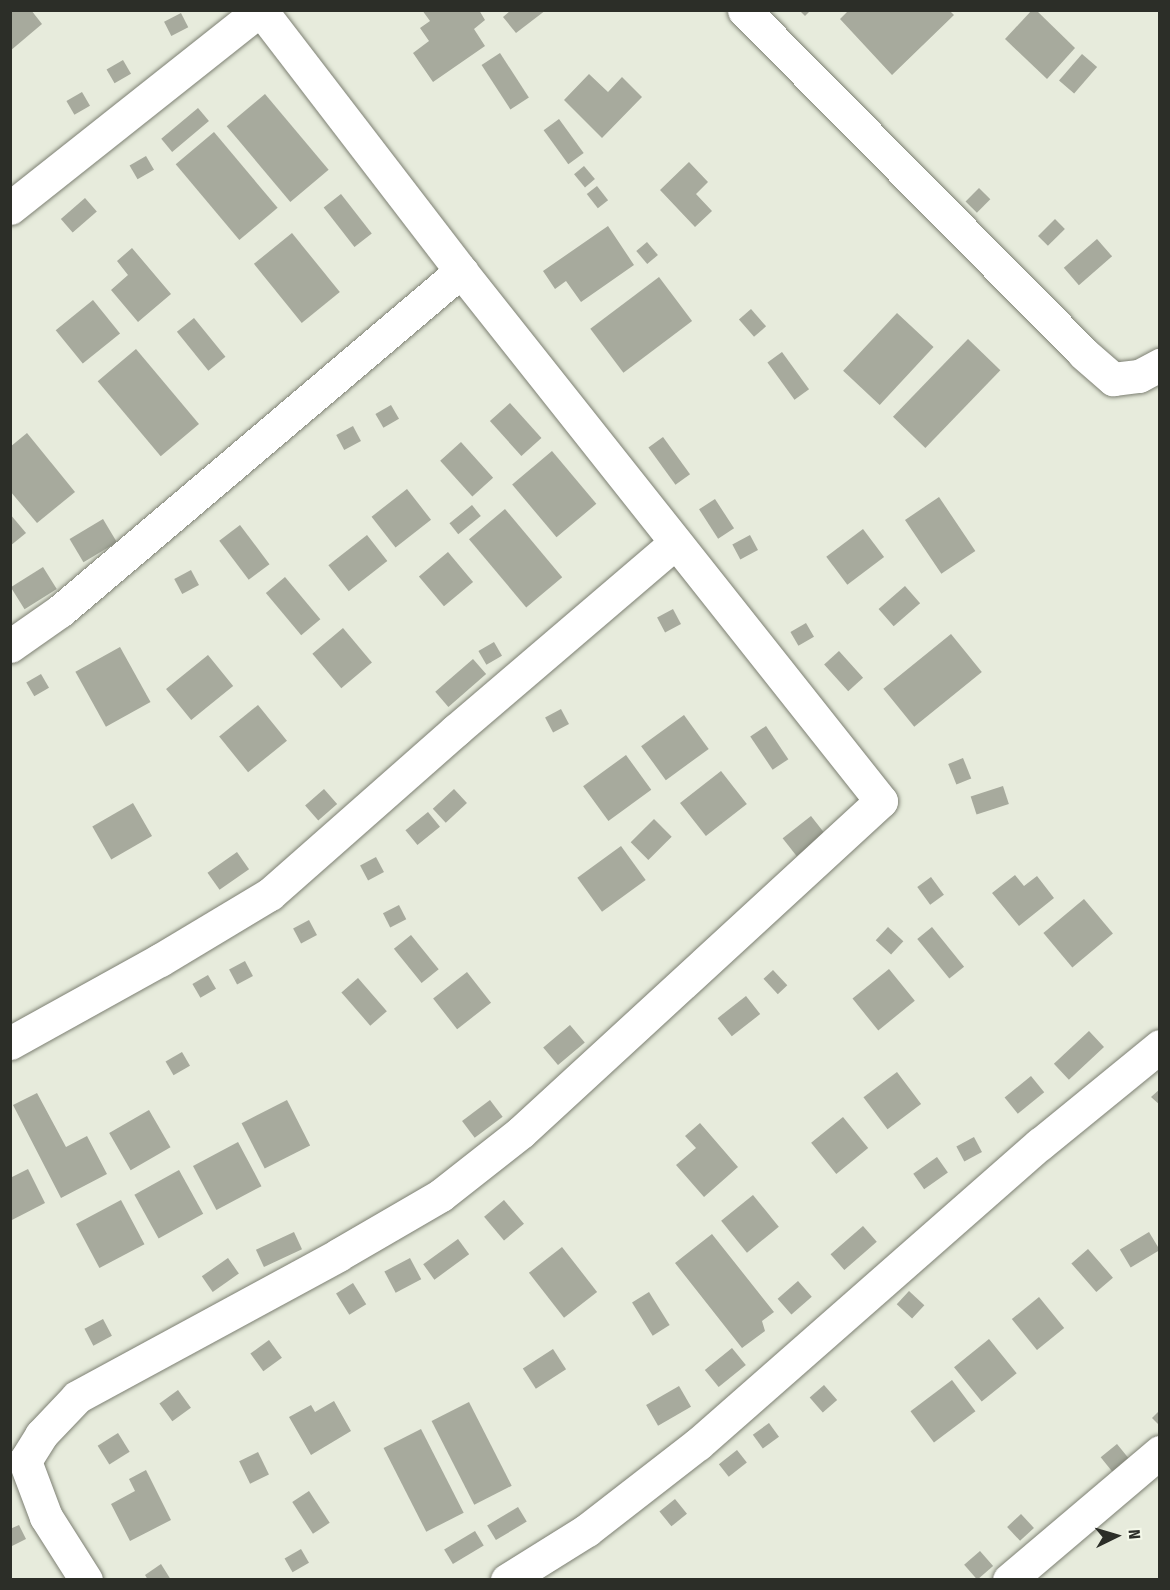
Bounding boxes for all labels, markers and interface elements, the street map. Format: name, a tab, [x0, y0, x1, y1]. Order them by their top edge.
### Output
north arrow	[1086, 1506, 1146, 1566]
text: N	[1125, 1529, 1144, 1540]

